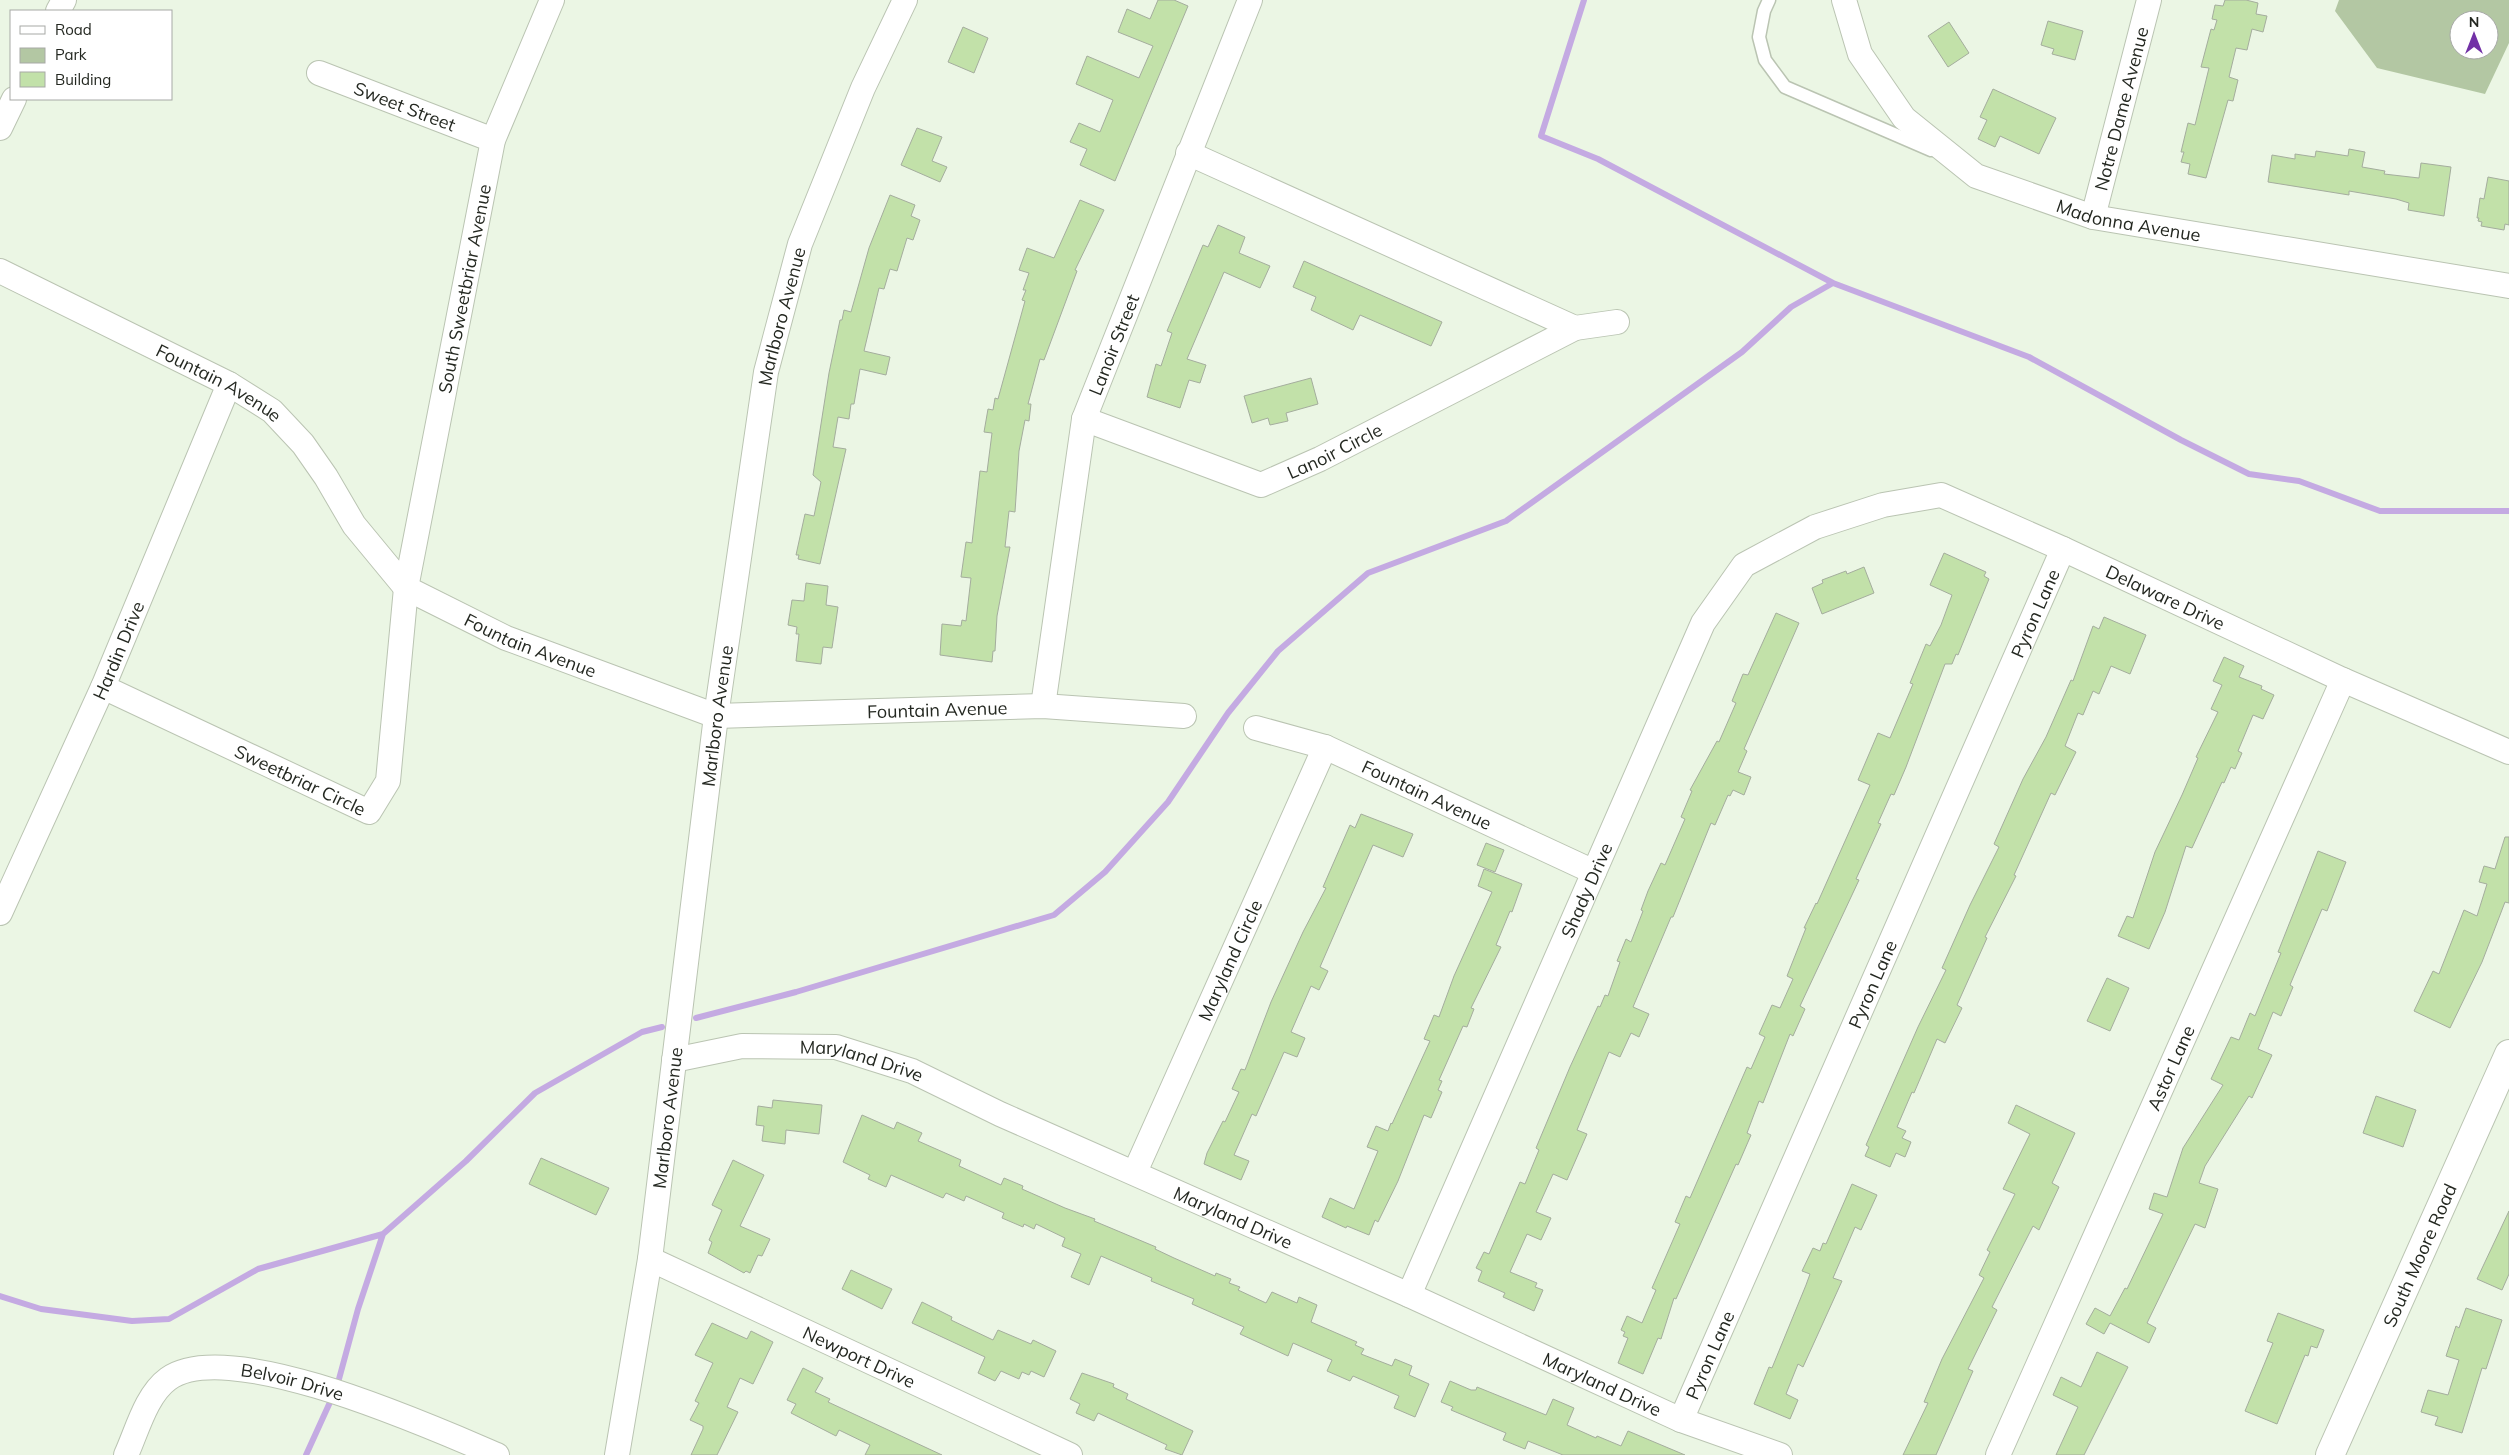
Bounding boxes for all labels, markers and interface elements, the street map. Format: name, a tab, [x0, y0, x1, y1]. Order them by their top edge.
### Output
legend	[10, 10, 172, 100]
north arrow	[2449, 10, 2499, 60]
text: N	[2469, 13, 2479, 31]
text: Road	[55, 20, 92, 39]
street label: Notre Dame Avenue	[2089, 24, 2153, 193]
text: Park	[55, 45, 87, 64]
text: Building	[55, 70, 111, 89]
street label: Sweet Street	[351, 76, 459, 136]
street label: South Sweetbriar Avenue	[433, 182, 496, 395]
street label: Madonna Avenue	[2054, 194, 2202, 246]
street label: Marlboro Avenue	[753, 245, 810, 387]
street label: Lanoir Street	[1083, 291, 1144, 398]
street label: Fountain Avenue	[153, 338, 287, 426]
street label: Lanoir Circle	[1283, 418, 1386, 484]
street label: Delaware Drive	[2102, 559, 2229, 635]
street label: Pyron Lane	[2005, 565, 2064, 661]
street label: Hardin Drive	[87, 598, 149, 703]
street label: Fountain Avenue	[461, 608, 600, 682]
street label: Marlboro Avenue	[696, 644, 738, 788]
street label: Fountain Avenue	[867, 696, 1008, 723]
street label: Sweetbriar Circle	[231, 739, 370, 820]
street label: Fountain Avenue	[1358, 754, 1495, 834]
street label: Shady Drive	[1555, 839, 1617, 941]
street label: Maryland Circle	[1193, 896, 1267, 1024]
street label: Pyron Lane	[1843, 936, 1902, 1032]
street label: Astor Lane	[2141, 1022, 2199, 1114]
street label: Maryland Drive	[800, 1035, 928, 1086]
street label: Marlboro Avenue	[647, 1046, 687, 1190]
street label: South Moore Road	[2377, 1180, 2461, 1330]
street label: Maryland Drive	[1170, 1181, 1296, 1254]
street label: Pyron Lane	[1680, 1307, 1739, 1403]
street label: Newport Drive	[799, 1321, 919, 1393]
street label: Maryland Drive	[1539, 1347, 1665, 1421]
street label: Belvoir Drive	[239, 1358, 347, 1405]

